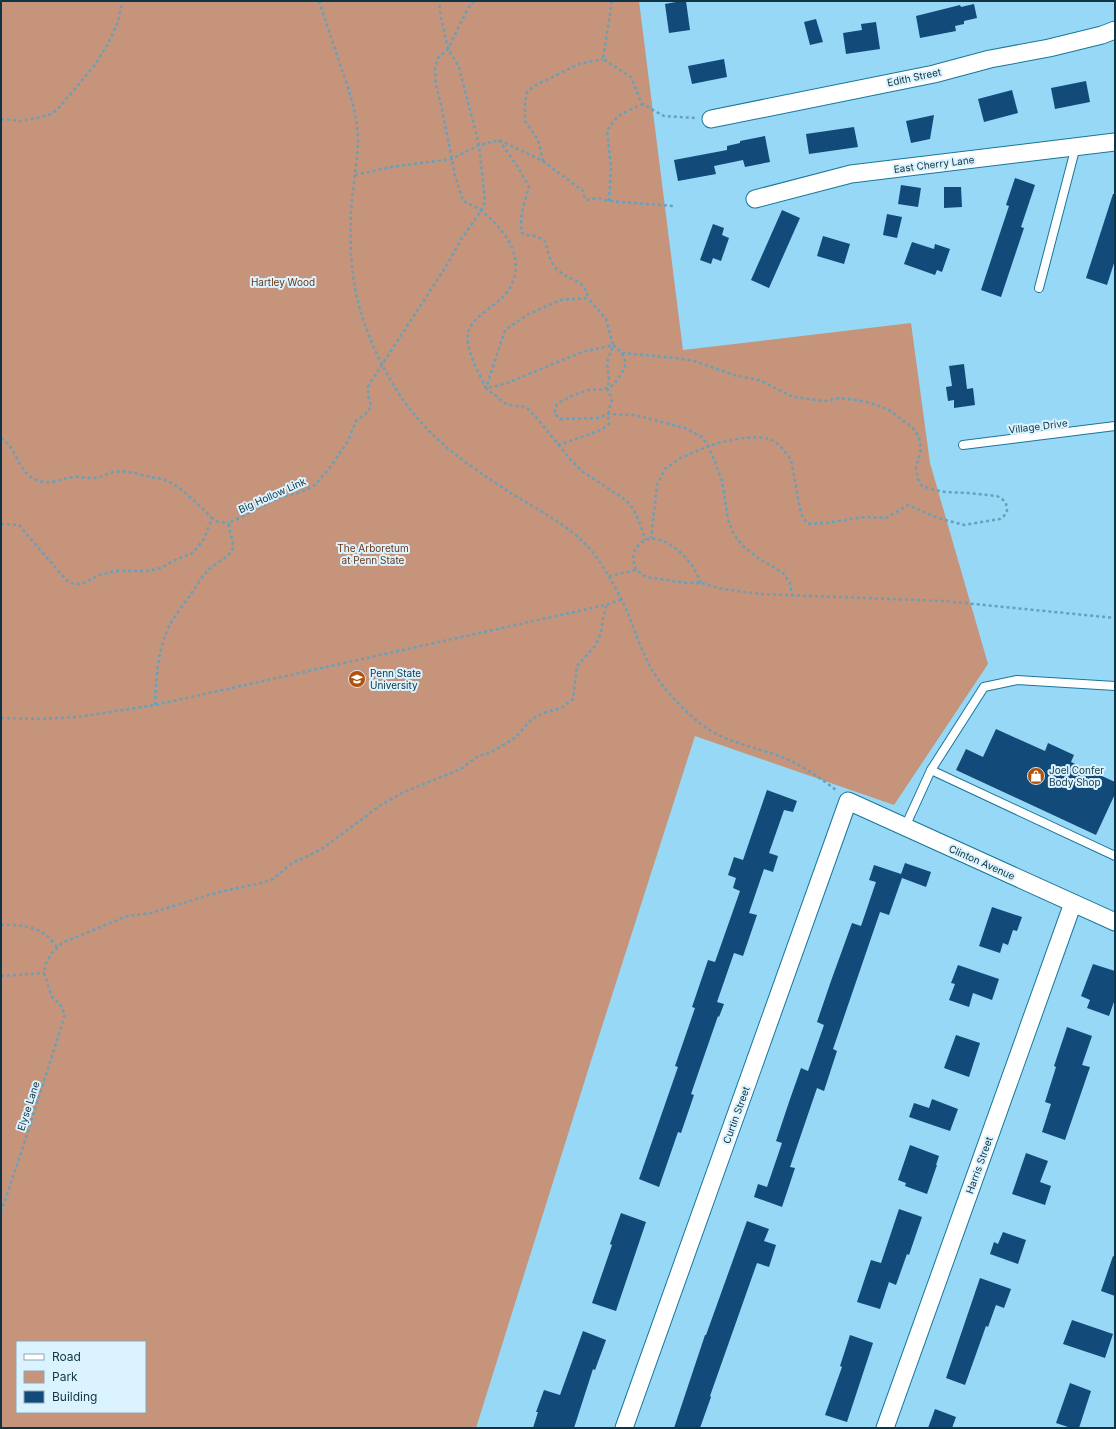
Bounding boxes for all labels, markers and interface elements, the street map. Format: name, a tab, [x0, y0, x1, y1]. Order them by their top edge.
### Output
street label: Edith Street	[886, 65, 943, 89]
street label: East Cherry Lane	[893, 153, 975, 175]
park label: Hartley Wood	[251, 276, 315, 288]
street label: Village Drive	[1008, 416, 1068, 436]
street label: Big Hollow Link	[236, 475, 308, 515]
park label: The Arboretum at Penn State	[337, 542, 409, 566]
place label: Penn State University	[370, 667, 421, 691]
school or university icon: Penn State University	[347, 669, 367, 689]
place label: Joel Confer Body Shop	[1049, 764, 1104, 788]
shop icon: Joel Confer Body Shop	[1026, 766, 1046, 786]
street label: Clinton Avenue	[947, 842, 1017, 882]
street label: Elyse Lane	[14, 1080, 42, 1132]
street label: Curtin Street	[720, 1084, 752, 1145]
street label: Harris Street	[963, 1134, 995, 1195]
legend	[16, 1341, 146, 1413]
text: Road	[52, 1349, 81, 1364]
text: Park	[52, 1369, 78, 1384]
text: Building	[52, 1389, 97, 1404]

